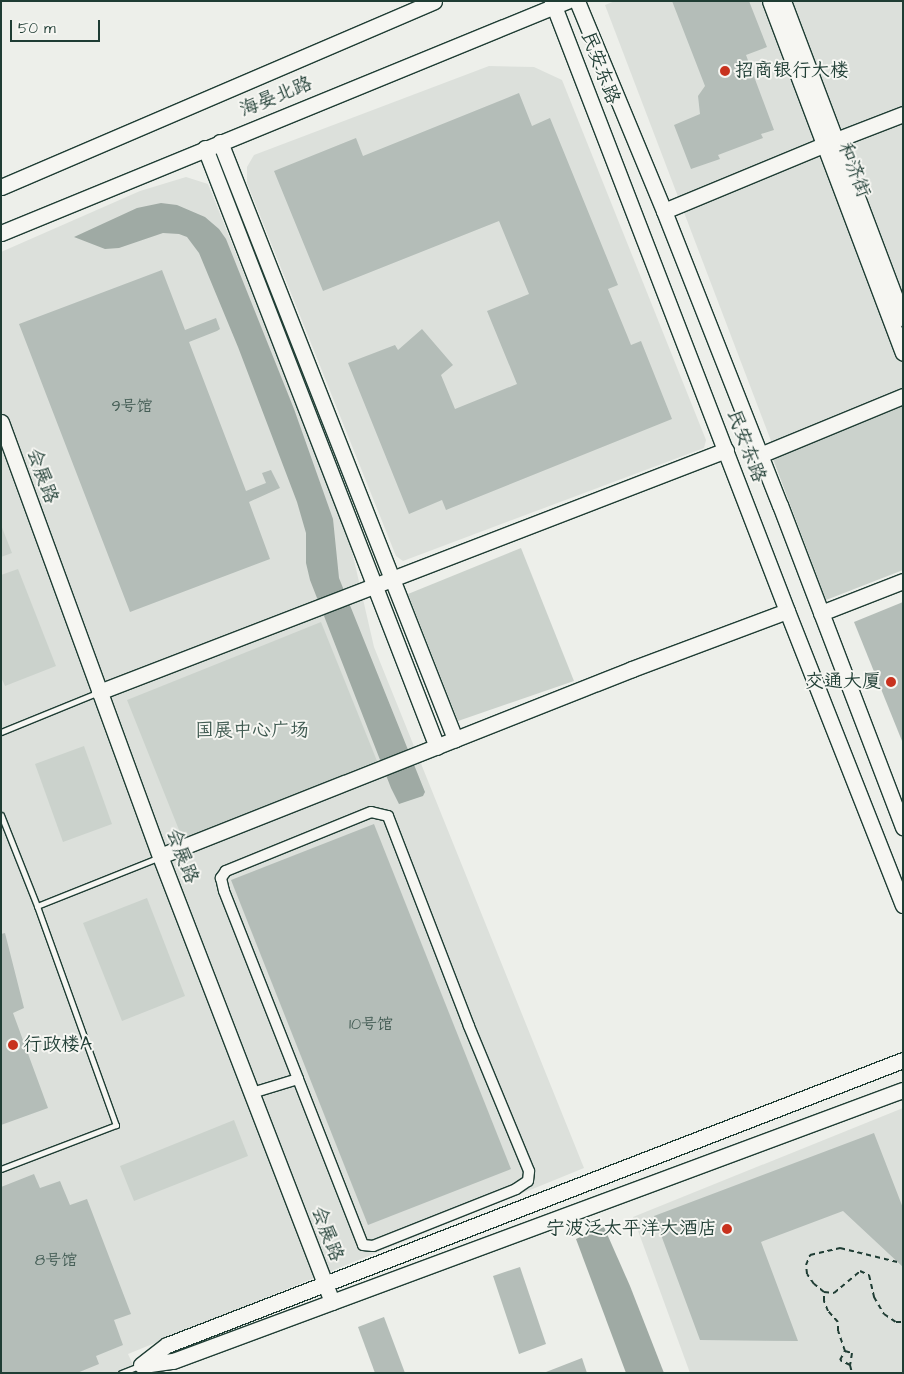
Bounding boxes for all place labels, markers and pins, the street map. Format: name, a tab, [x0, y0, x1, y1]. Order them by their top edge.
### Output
place label: 招商银行大楼	[735, 60, 849, 82]
marker: 招商银行大楼	[719, 65, 731, 77]
place label: 交通大厦	[805, 671, 881, 693]
marker: 交通大厦	[885, 676, 897, 688]
place label: 行政楼A	[23, 1034, 92, 1056]
marker: 行政楼A	[7, 1039, 19, 1051]
place label: 宁波泛太平洋大酒店	[546, 1218, 717, 1240]
marker: 宁波泛太平洋大酒店	[721, 1223, 733, 1235]

